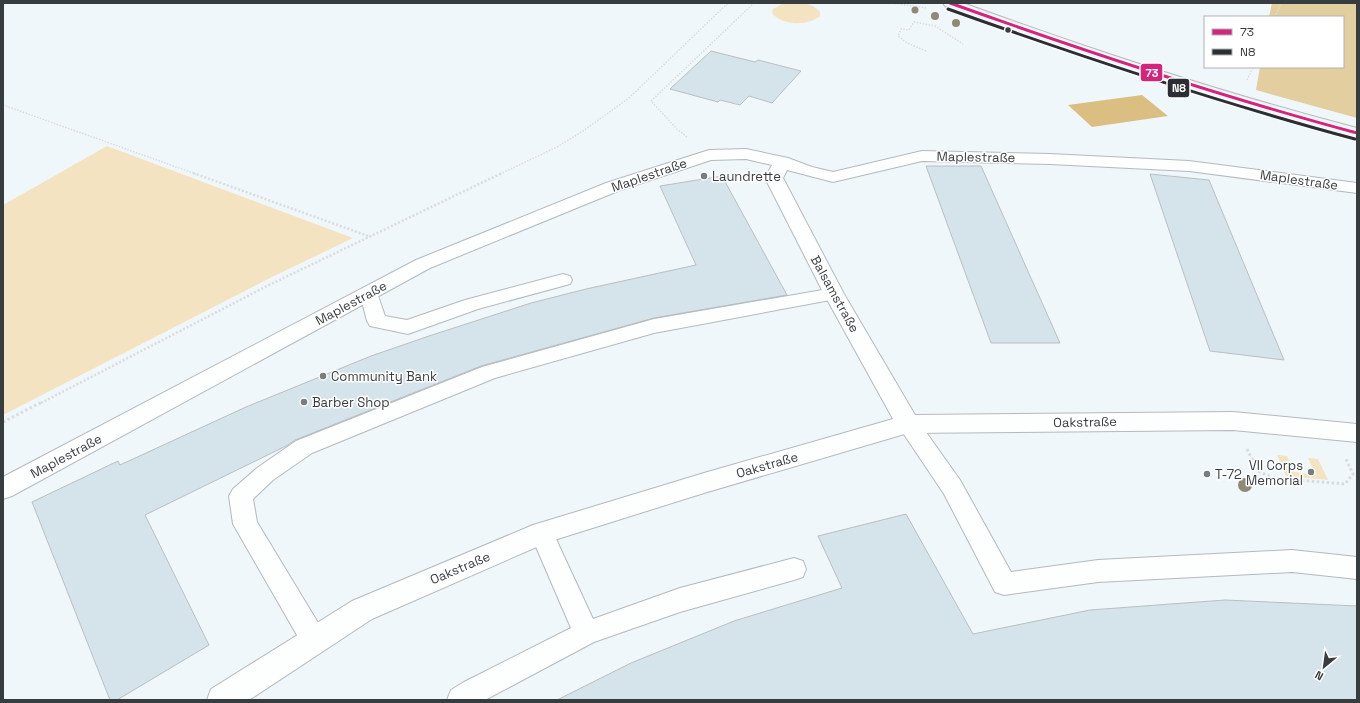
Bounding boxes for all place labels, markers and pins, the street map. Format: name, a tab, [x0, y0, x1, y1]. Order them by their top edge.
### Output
unlabelled marker	[1003, 25, 1013, 35]
place label: Laundrette	[712, 168, 781, 185]
marker: Laundrette	[699, 171, 709, 181]
place label: Community Bank	[331, 368, 437, 385]
marker: Community Bank	[318, 371, 328, 381]
place label: Barber Shop	[312, 394, 390, 411]
marker: Barber Shop	[299, 397, 309, 407]
place label: VII Corps Memorial	[1246, 457, 1303, 489]
place label: T-72	[1215, 466, 1242, 483]
marker: VII Corps Memorial	[1306, 467, 1316, 477]
marker: T-72	[1202, 469, 1212, 479]

